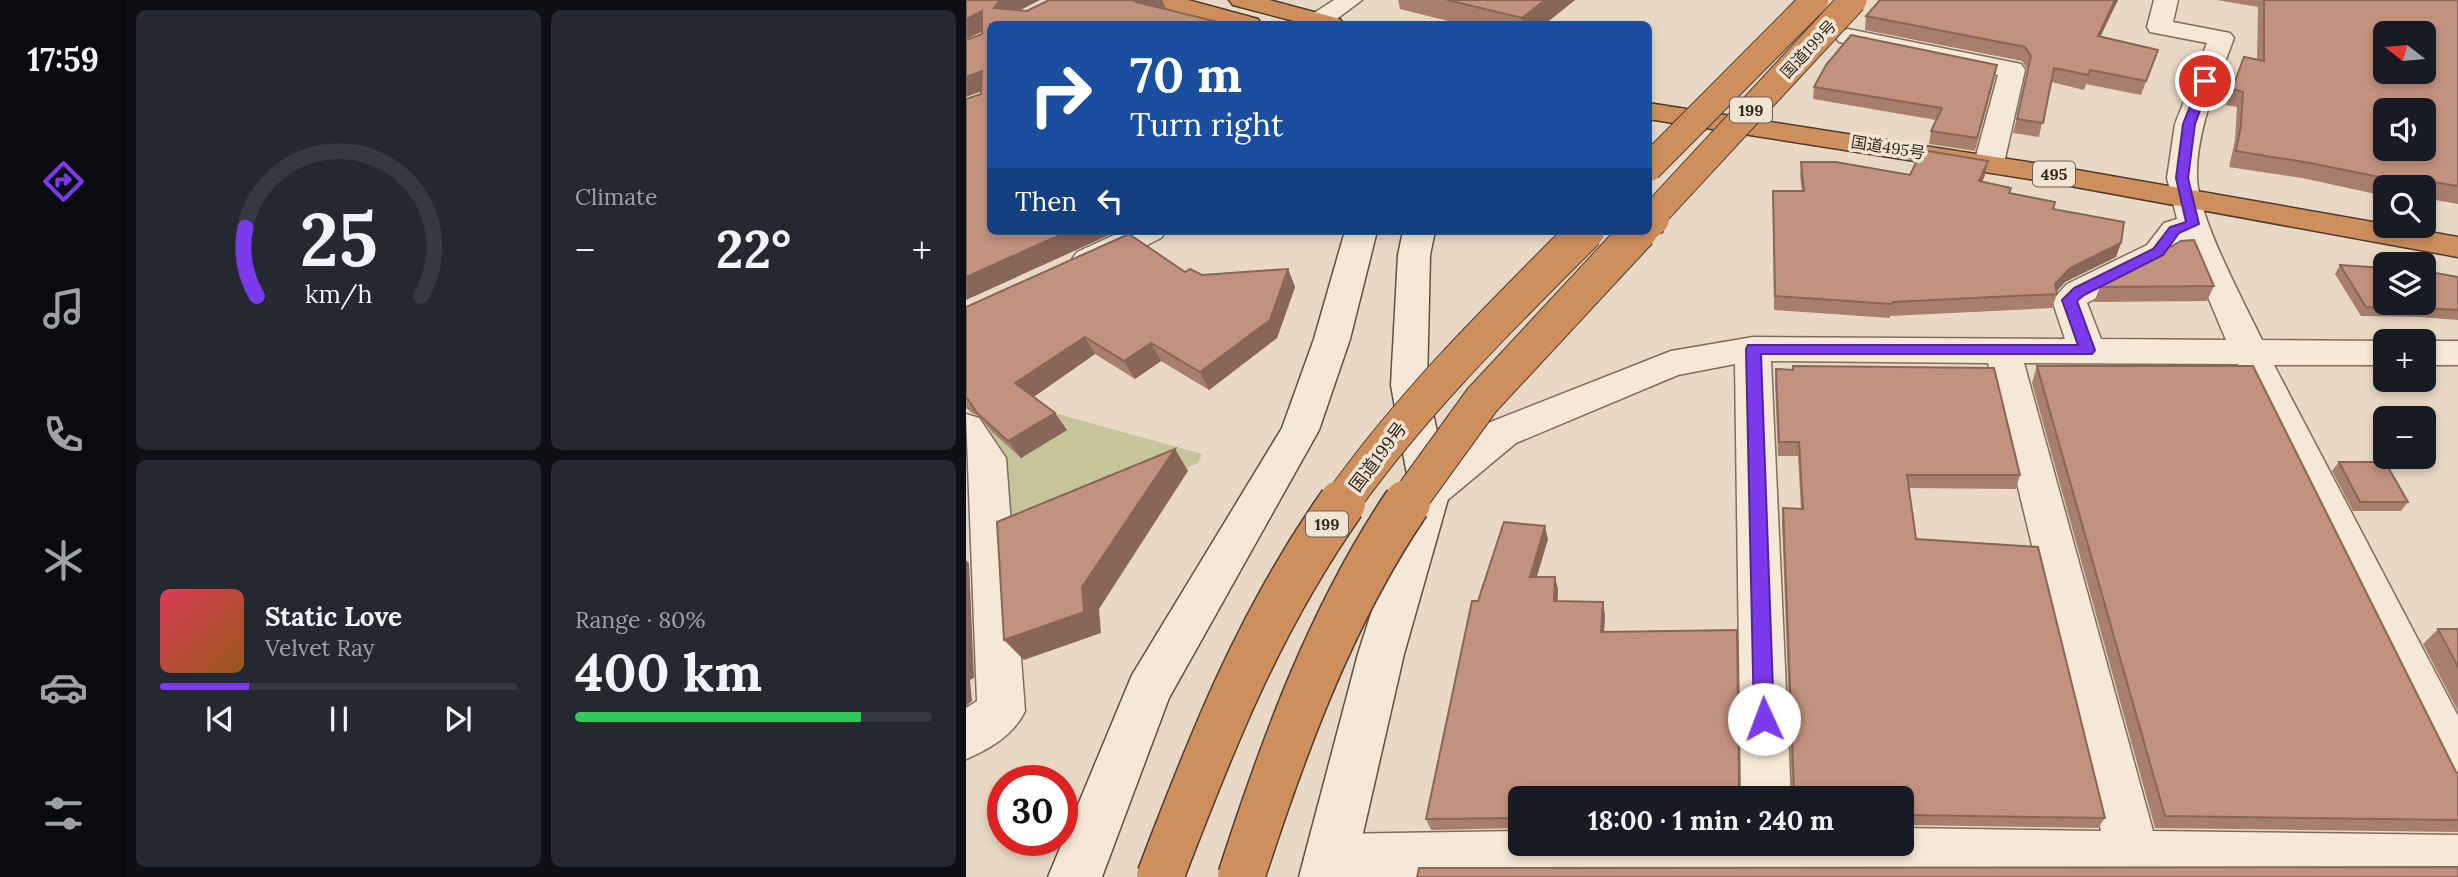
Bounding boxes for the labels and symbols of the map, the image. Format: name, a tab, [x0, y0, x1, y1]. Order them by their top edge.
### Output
street label: 国道199号	[1776, 16, 1840, 82]
north arrow	[2373, 21, 2436, 84]
pin	[2175, 51, 2235, 111]
road number: 199	[1730, 97, 1772, 122]
street label: 国道495号	[1850, 131, 1926, 163]
road number: 495	[2033, 162, 2075, 186]
street label: 国道199号	[1344, 417, 1411, 496]
road number: 199	[1306, 512, 1348, 537]
position arrow	[1727, 682, 1801, 756]
speed limit sign: 30	[987, 765, 1078, 856]

